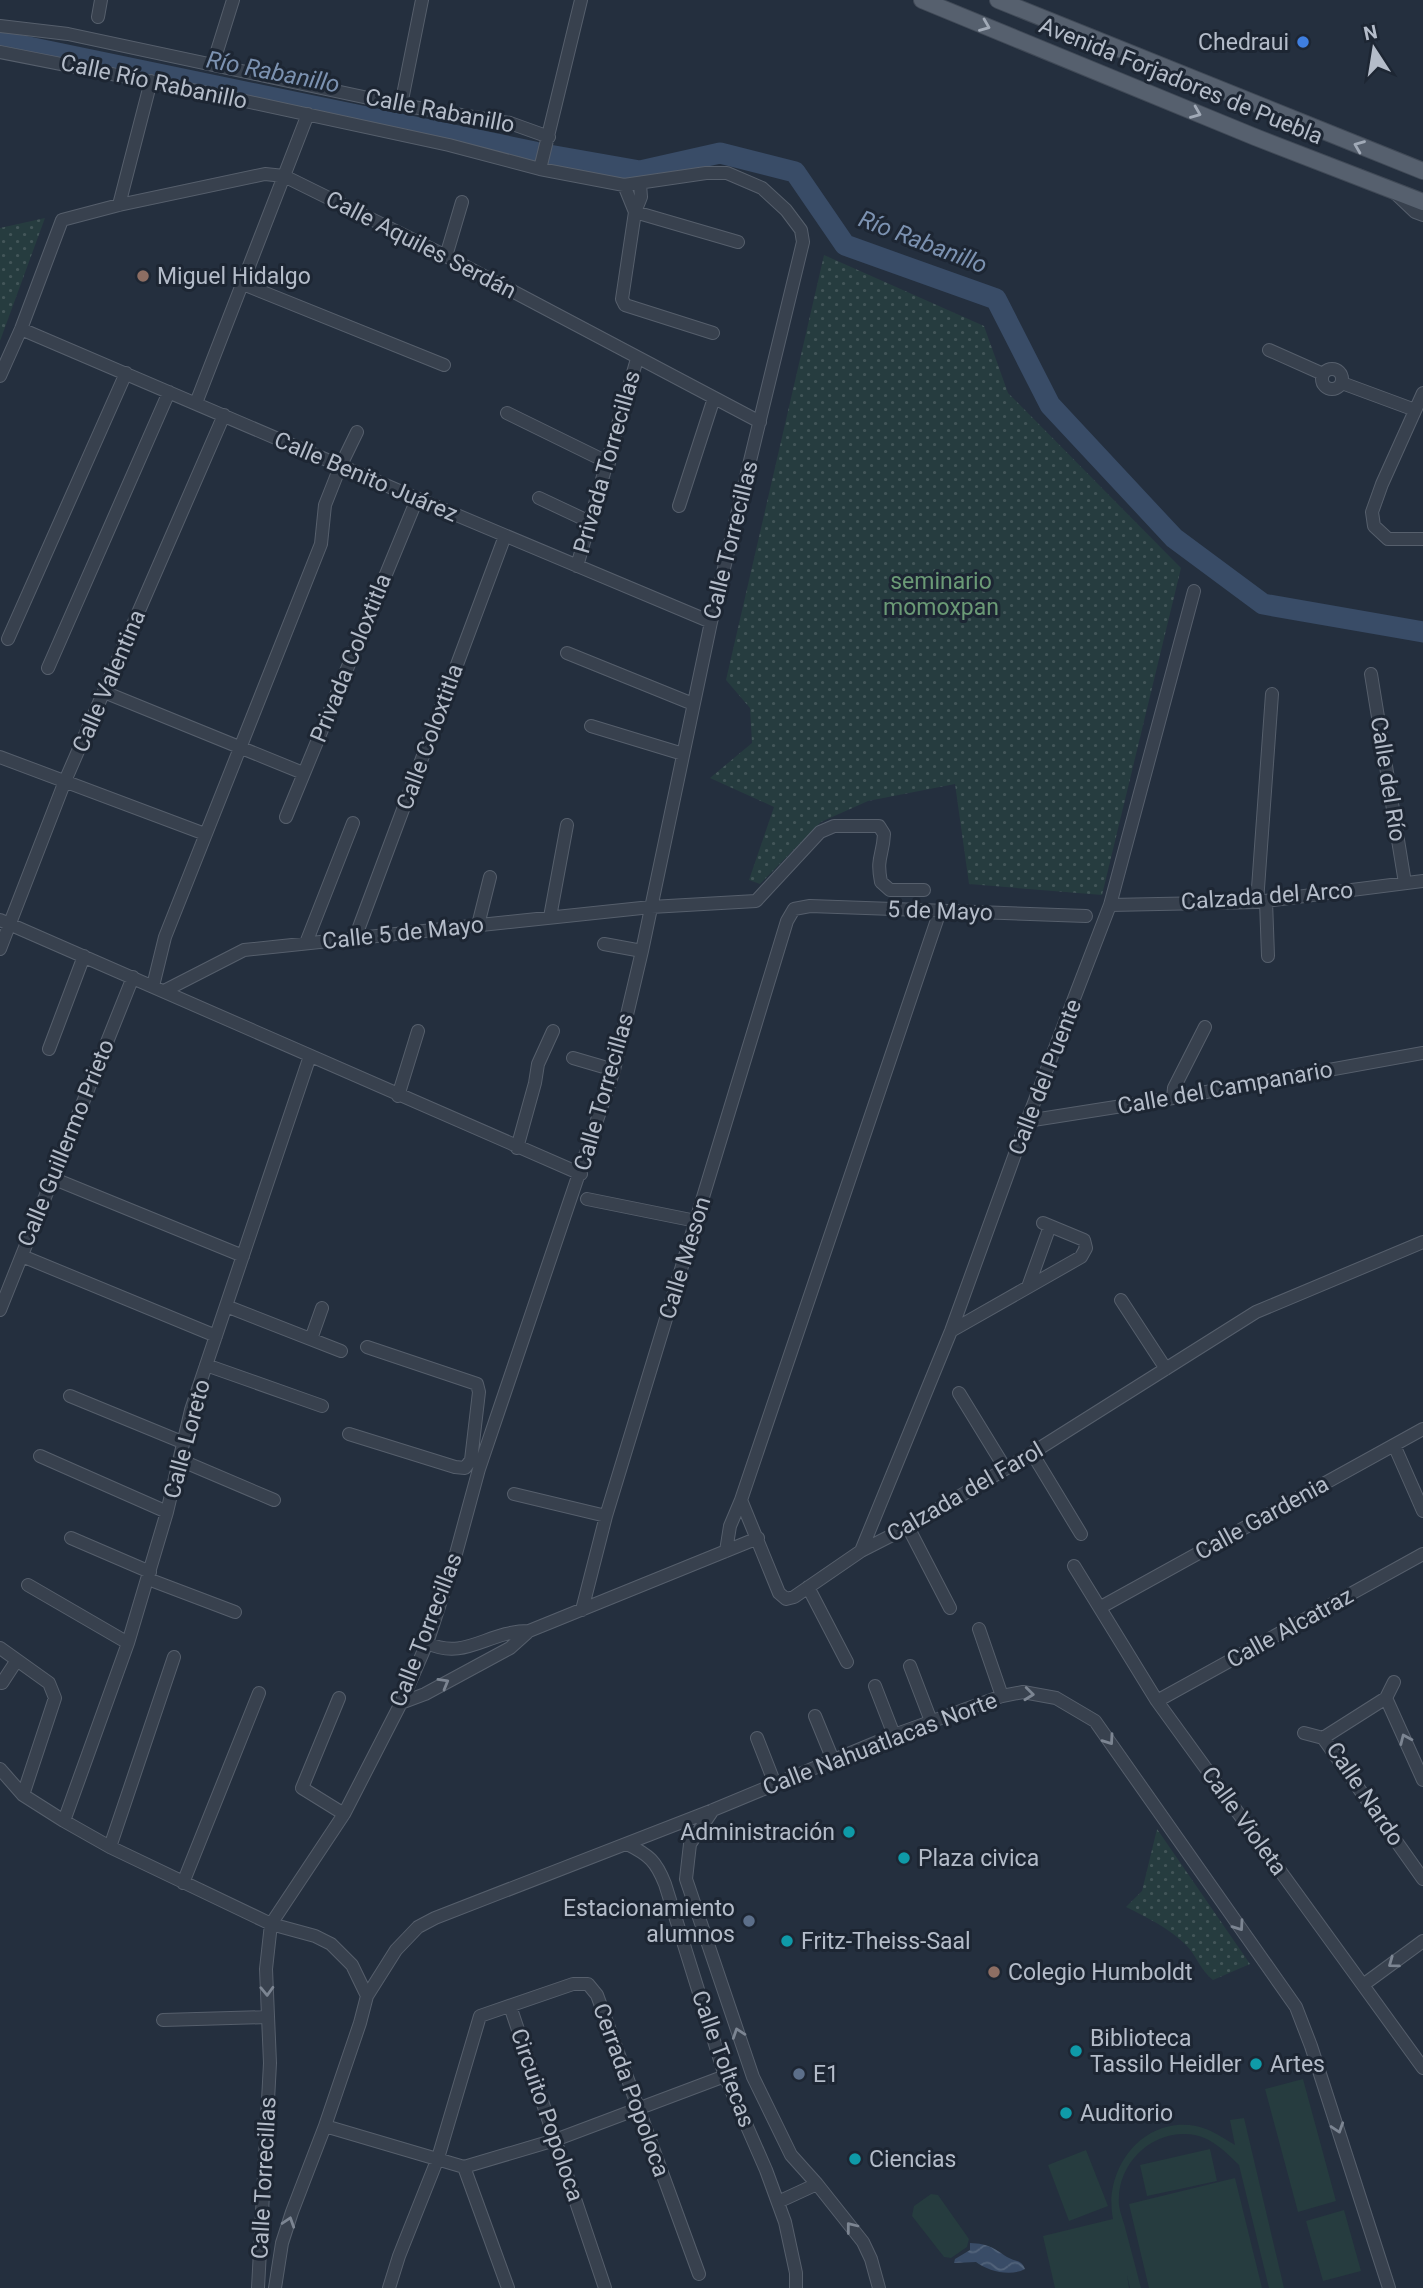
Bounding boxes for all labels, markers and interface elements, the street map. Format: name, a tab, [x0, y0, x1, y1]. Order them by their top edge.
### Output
street label: Avenida Forjadores de Puebla	[1035, 12, 1327, 150]
north arrow	[1339, 14, 1409, 84]
one-way arrow	[979, 17, 991, 31]
text: N	[1362, 20, 1380, 46]
place label: Chedraui	[1198, 29, 1289, 56]
marker: Chedraui	[1295, 34, 1311, 50]
water label: Río Rabanillo	[204, 45, 342, 99]
street label: Calle Río Rabanillo	[58, 49, 250, 115]
street label: Calle Rabanillo	[363, 83, 517, 139]
one-way arrow	[1189, 104, 1201, 118]
one-way arrow	[1354, 141, 1366, 155]
street label: Calle Aquiles Serdán	[321, 185, 521, 305]
water label: Río Rabanillo	[855, 205, 991, 279]
place label: Miguel Hidalgo	[157, 263, 311, 290]
marker: Miguel Hidalgo	[135, 268, 151, 284]
street label: Privada Torrecillas	[568, 368, 646, 556]
street label: Calle Benito Juárez	[270, 426, 462, 528]
street label: Calle Torrecillas	[698, 458, 764, 622]
park label: seminario momoxpan	[883, 568, 999, 621]
street label: Privada Coloxtitla	[305, 570, 397, 746]
street label: Calle Valentina	[67, 606, 151, 756]
street label: Calle Coloxtitla	[391, 660, 469, 814]
street label: Calle del Río	[1365, 715, 1411, 843]
street label: Calzada del Arco	[1180, 877, 1354, 915]
street label: 5 de Mayo	[887, 896, 993, 926]
street label: Calle 5 de Mayo	[321, 911, 485, 955]
street label: Calle del Puente	[1003, 995, 1087, 1159]
street label: Calle Torrecillas	[569, 1010, 639, 1174]
street label: Calle Guillermo Prieto	[12, 1035, 120, 1251]
street label: Calle del Campanario	[1115, 1056, 1335, 1120]
street label: Calle Meson	[654, 1194, 716, 1322]
street label: Calle Loreto	[158, 1376, 216, 1502]
street label: Calzada del Farol	[882, 1436, 1048, 1548]
street label: Calle Gardenia	[1191, 1470, 1333, 1566]
street label: Calle Torrecillas	[384, 1549, 468, 1711]
street label: Calle Alcatraz	[1222, 1582, 1358, 1674]
one-way arrow	[436, 1678, 449, 1691]
one-way arrow	[1024, 1686, 1035, 1701]
street label: Calle Nahuatlacas Norte	[759, 1687, 1001, 1801]
one-way arrow	[1101, 1732, 1113, 1745]
one-way arrow	[1399, 1734, 1413, 1746]
street label: Calle Nardo	[1320, 1737, 1410, 1851]
street label: Calle Violeta	[1196, 1761, 1292, 1881]
place label: Administración	[680, 1819, 835, 1846]
marker: Administración	[841, 1824, 857, 1840]
place label: Plaza civica	[918, 1845, 1039, 1872]
marker: Plaza civica	[896, 1850, 912, 1866]
place label: Estacionamiento alumnos	[563, 1895, 735, 1948]
marker: Estacionamiento alumnos	[741, 1913, 757, 1929]
one-way arrow	[1231, 1918, 1243, 1931]
place label: Fritz-Theiss-Saal	[801, 1928, 971, 1955]
marker: Fritz-Theiss-Saal	[779, 1933, 795, 1949]
one-way arrow	[1388, 1955, 1401, 1967]
place label: Colegio Humboldt	[1008, 1959, 1193, 1986]
marker: Colegio Humboldt	[986, 1964, 1002, 1980]
one-way arrow	[259, 1986, 274, 1997]
street label: Calle Toltecas	[686, 1987, 760, 2131]
street label: Cerrada Popoloca	[587, 2000, 675, 2180]
street label: Circuito Popoloca	[505, 2025, 589, 2205]
place label: Biblioteca Tassilo Heidler	[1090, 2025, 1242, 2078]
one-way arrow	[732, 2027, 746, 2039]
marker: Biblioteca Tassilo Heidler	[1068, 2043, 1084, 2059]
place label: Artes	[1270, 2051, 1325, 2078]
marker: Artes	[1248, 2056, 1264, 2072]
place label: E1	[813, 2061, 839, 2088]
marker: E1	[791, 2066, 807, 2082]
street label: Calle Torrecillas	[246, 2096, 282, 2260]
place label: Auditorio	[1080, 2100, 1173, 2127]
marker: Auditorio	[1058, 2105, 1074, 2121]
one-way arrow	[1330, 2122, 1344, 2134]
place label: Ciencias	[869, 2146, 956, 2173]
marker: Ciencias	[847, 2151, 863, 2167]
one-way arrow	[281, 2216, 295, 2228]
one-way arrow	[846, 2222, 859, 2235]

